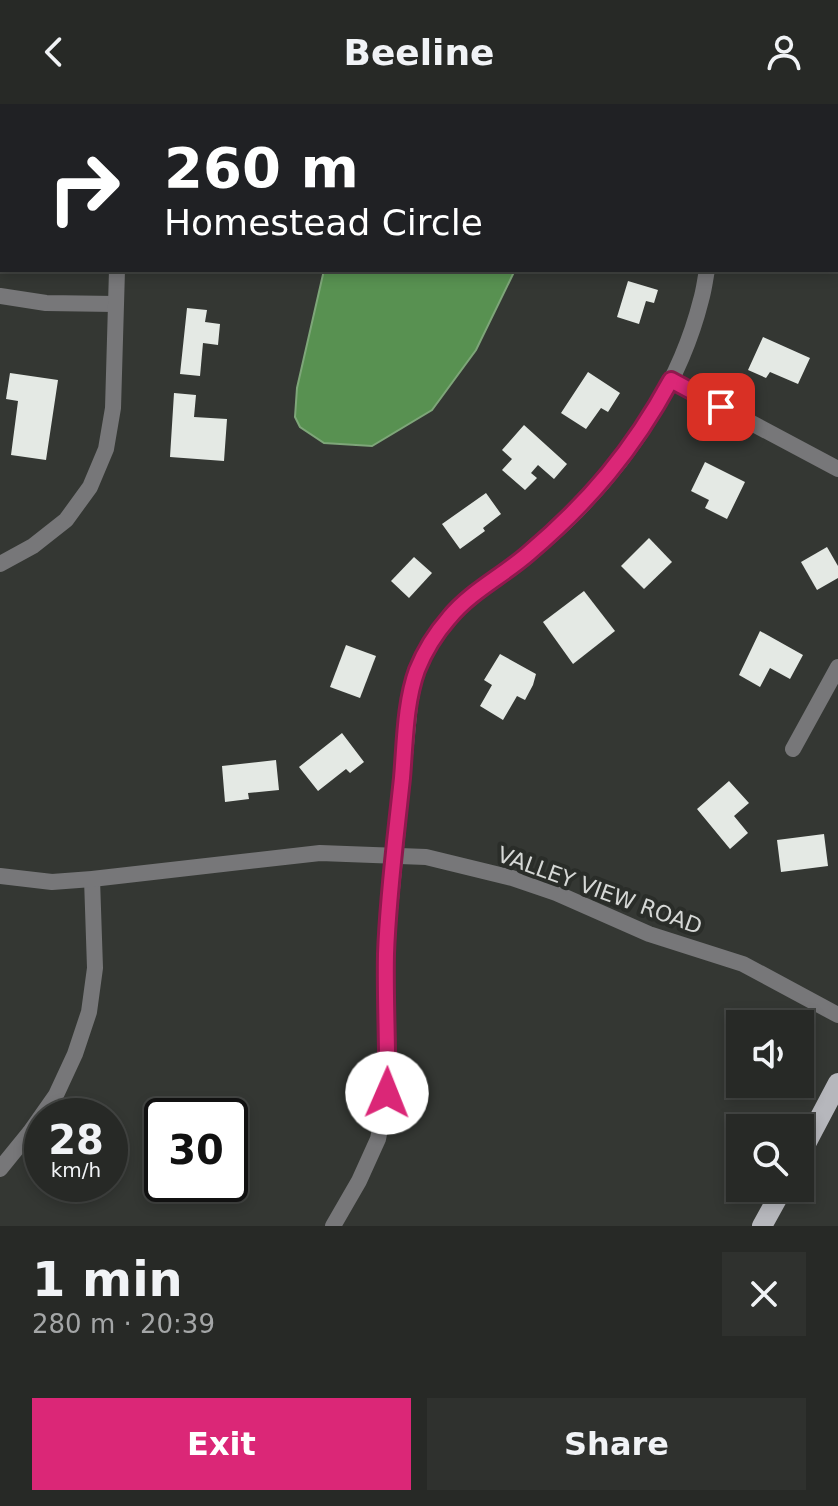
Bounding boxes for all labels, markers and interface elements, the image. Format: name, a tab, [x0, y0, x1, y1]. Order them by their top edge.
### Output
icon: back	[32, 30, 76, 74]
icon: person	[762, 30, 806, 74]
text: Beeline	[344, 32, 495, 73]
text: 260 m	[164, 135, 359, 200]
icon: right	[32, 136, 136, 240]
text: Homestead Circle	[164, 202, 483, 243]
pin	[687, 373, 755, 441]
icon: arrive	[699, 385, 743, 429]
street label: VALLEY VIEW ROAD	[494, 842, 706, 939]
map controls	[726, 1010, 814, 1202]
button: sound	[726, 1010, 814, 1098]
position arrow	[345, 1051, 429, 1135]
speed limit sign: 30	[144, 1098, 248, 1202]
button: search	[726, 1114, 814, 1202]
text: 28	[48, 1117, 104, 1163]
text: km/h	[51, 1158, 101, 1182]
text: 1 min	[32, 1251, 183, 1307]
button: close	[722, 1252, 806, 1336]
text: 280 m · 20:39	[32, 1309, 215, 1339]
button: Exit	[32, 1398, 411, 1490]
button: Share	[427, 1398, 806, 1490]

